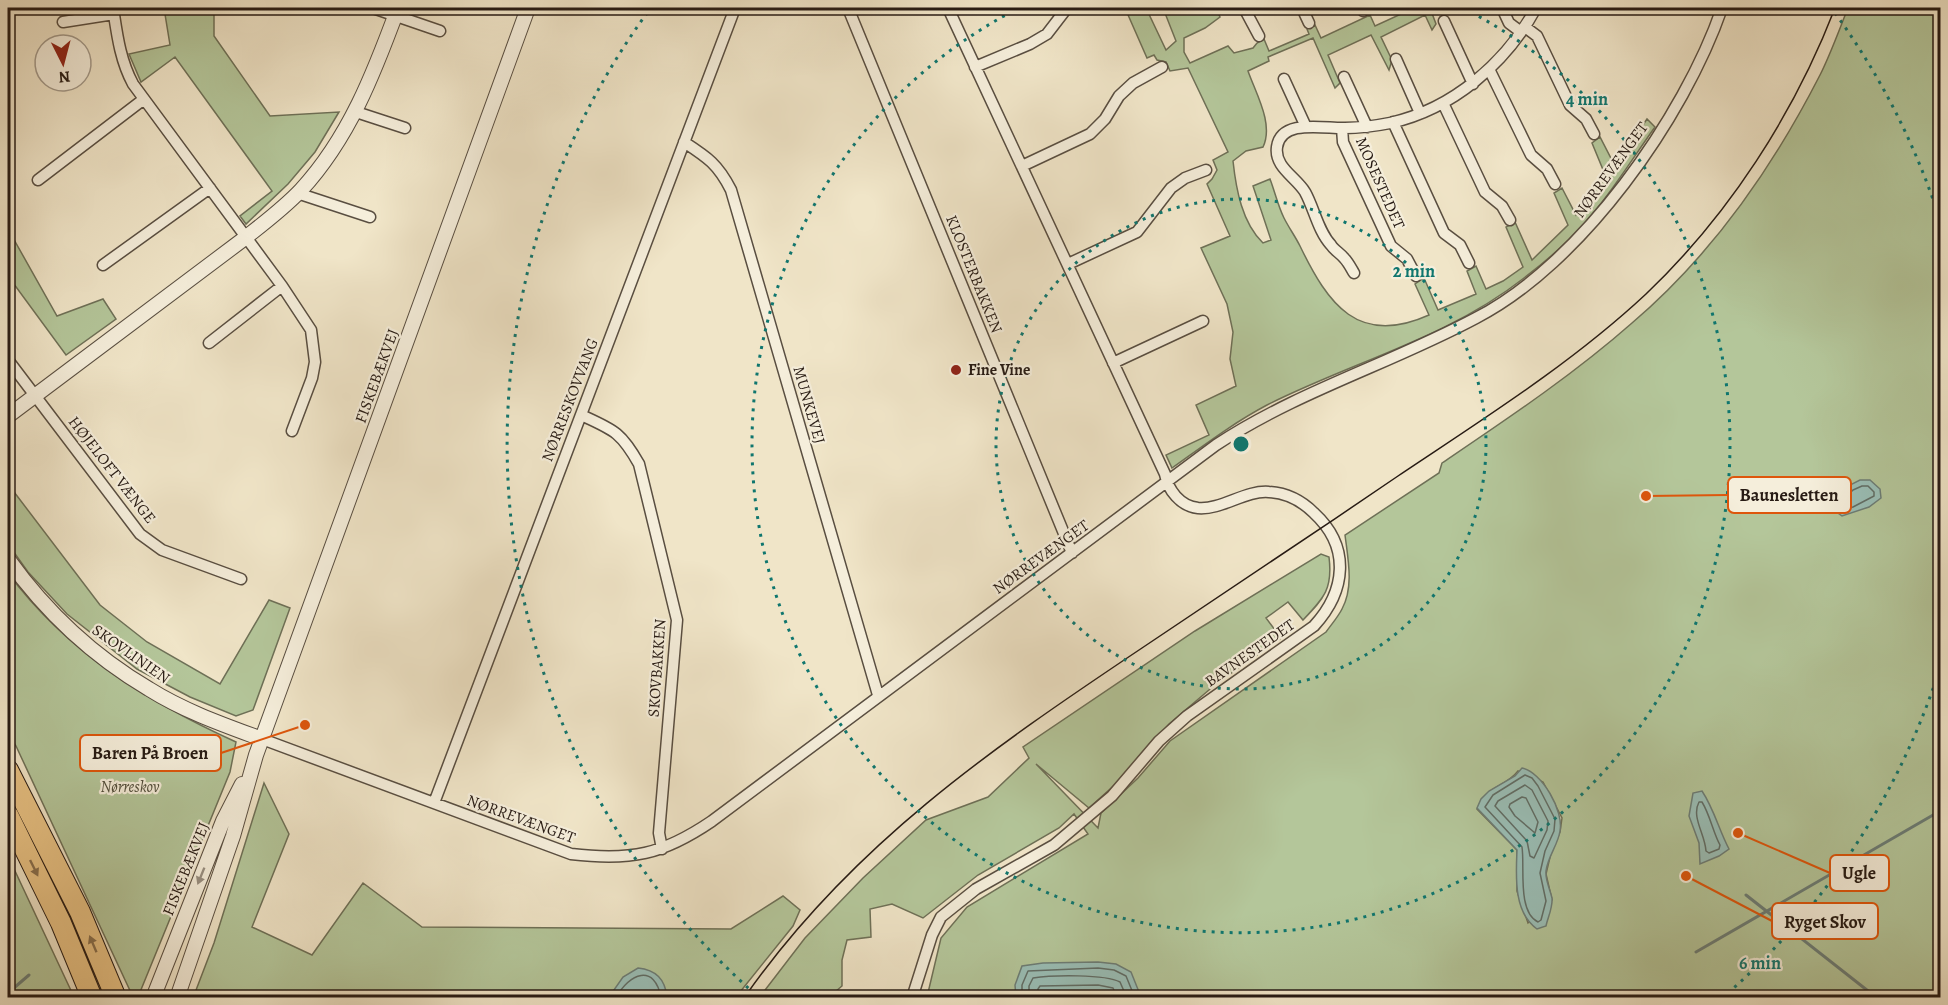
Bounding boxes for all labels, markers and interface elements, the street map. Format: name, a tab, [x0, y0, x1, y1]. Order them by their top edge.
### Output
north arrow	[33, 33, 93, 93]
text: N	[57, 65, 71, 89]
text: 4 min	[1566, 87, 1608, 111]
street label: NØRREVÆNGET	[1569, 117, 1654, 223]
street label: MOSESTEDET	[1350, 134, 1410, 233]
street label: KLOSTERBAKKEN	[940, 212, 1008, 336]
text: 2 min	[1393, 259, 1435, 283]
street label: FISKEBÆKVEJ	[350, 326, 404, 426]
street label: NØRRESKOVVANG	[536, 335, 604, 465]
place label: Fine Vine	[968, 359, 1030, 381]
marker: Fine Vine	[949, 363, 963, 377]
street label: MUNKEVEJ	[787, 364, 831, 446]
street label: HØJELOFT VÆNGE	[63, 412, 161, 528]
centre of rings	[1231, 434, 1251, 454]
callout: Baunesletten	[1728, 477, 1851, 513]
text: Baunesletten	[1739, 483, 1839, 507]
street label: NØRREVÆNGET	[988, 514, 1094, 599]
street label: BAVNESTEDET	[1201, 614, 1300, 692]
street label: SKOVBAKKEN	[643, 618, 671, 718]
street label: SKOVLINIEN	[88, 619, 174, 689]
callout: Baren På Broen	[80, 735, 221, 771]
text: Baren På Broen	[92, 741, 208, 765]
park label: Nørreskov	[100, 776, 160, 798]
street label: NØRREVÆNGET	[464, 789, 579, 849]
street label: FISKEBÆKVEJ	[157, 819, 215, 919]
callout: Ugle	[1830, 855, 1889, 891]
one-way arrow	[29, 859, 38, 876]
text: Ugle	[1842, 861, 1876, 885]
one-way arrow	[196, 867, 206, 885]
callout: Ryget Skov	[1772, 903, 1878, 939]
text: Ryget Skov	[1784, 910, 1867, 934]
one-way arrow	[88, 934, 98, 952]
text: 6 min	[1739, 951, 1781, 975]

